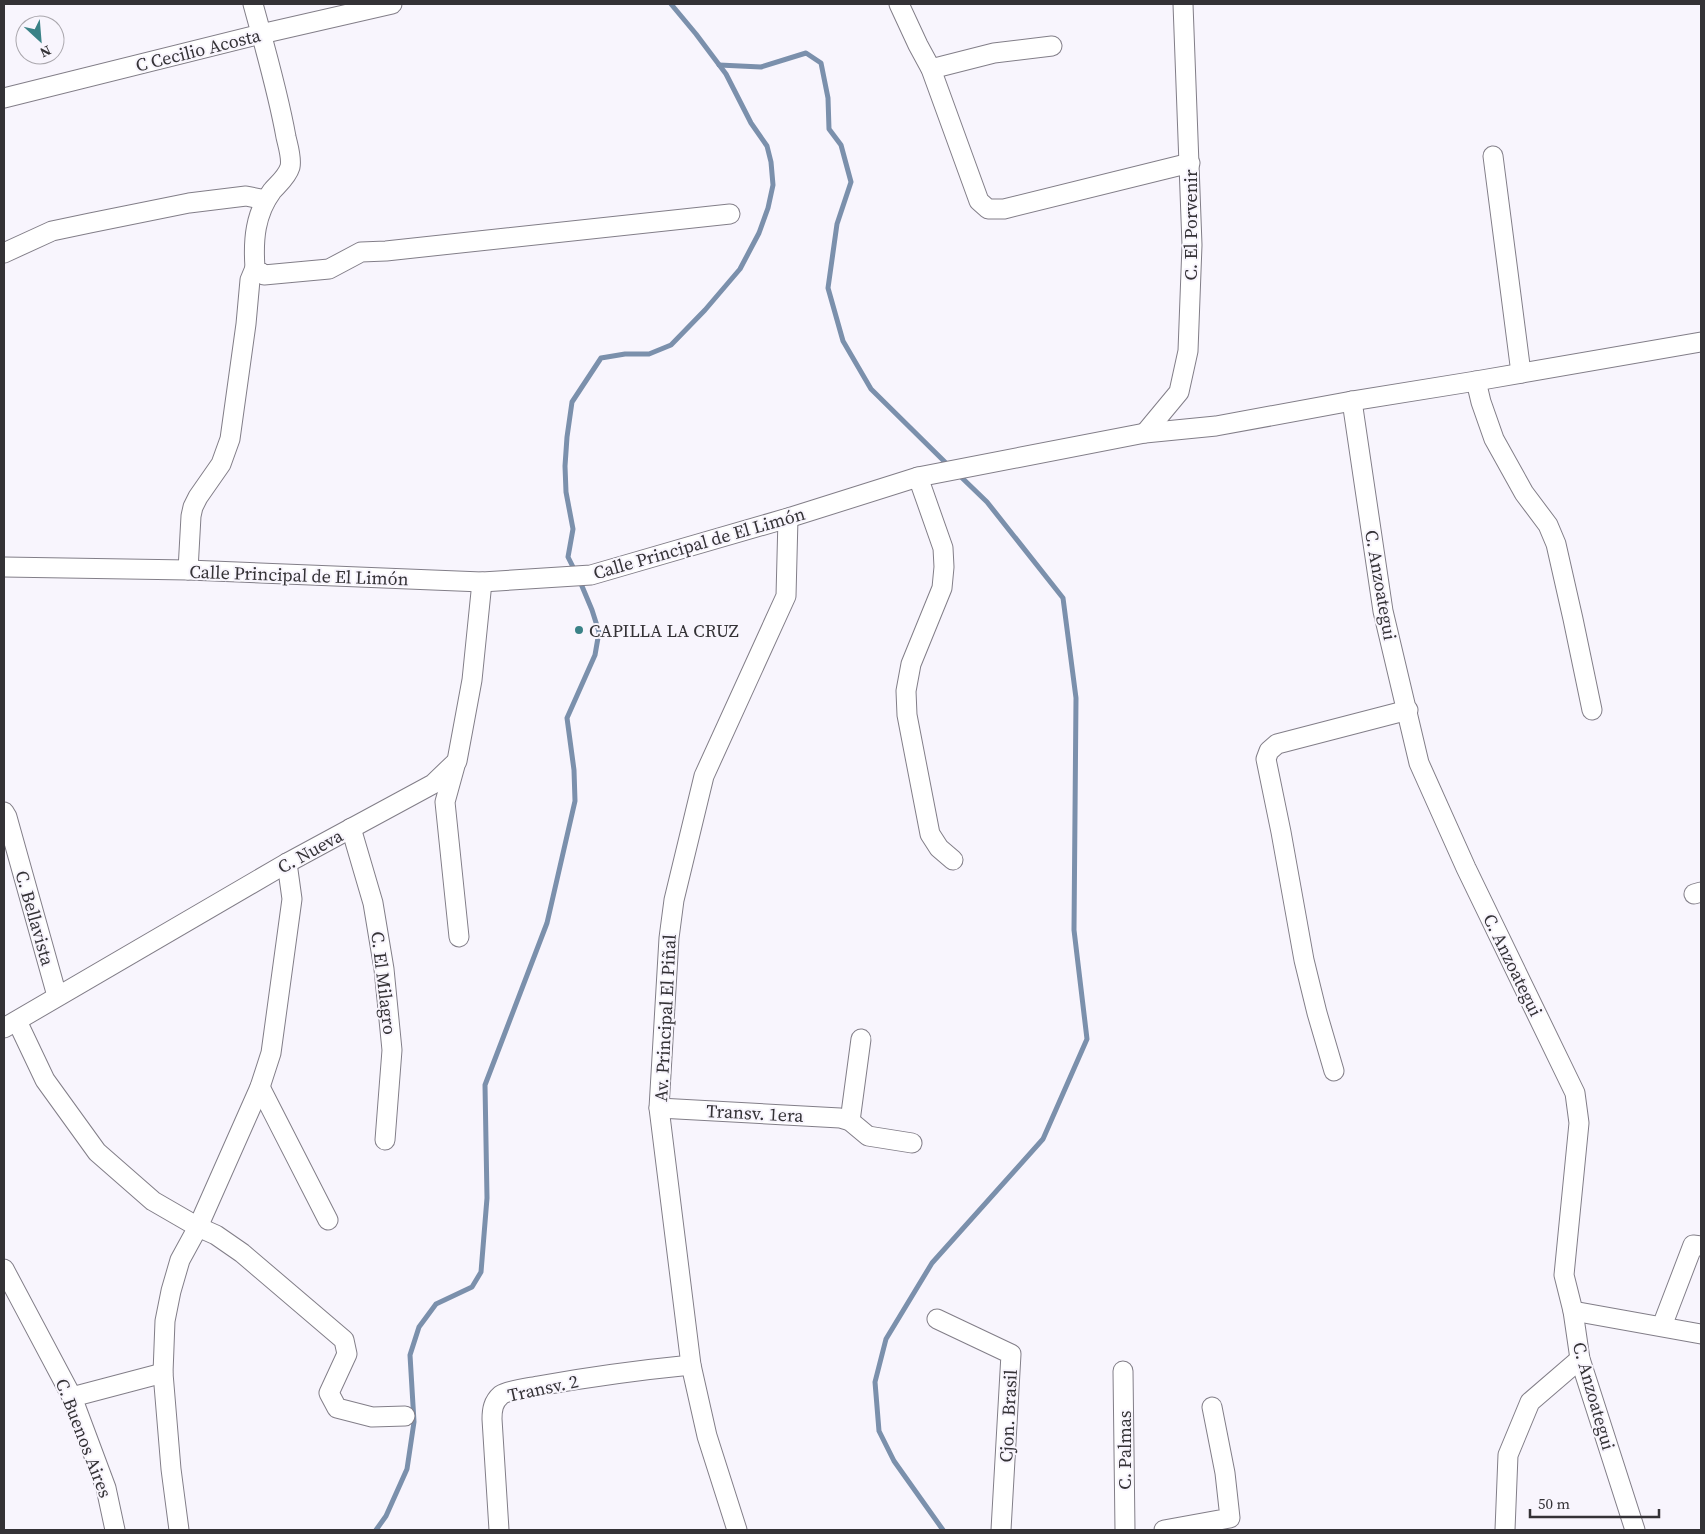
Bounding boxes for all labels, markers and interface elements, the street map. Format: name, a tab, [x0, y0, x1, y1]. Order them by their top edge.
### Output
north arrow	[15, 15, 65, 65]
street label: C Cecilio Acosta	[133, 22, 264, 78]
text: N	[37, 40, 55, 63]
street label: C. El Porvenir	[1178, 169, 1203, 281]
street label: Calle Principal de El Limón	[590, 501, 808, 585]
street label: C. Anzoategui	[1359, 528, 1403, 642]
street label: Calle Principal de El Limón	[189, 559, 409, 591]
place label: CAPILLA LA CRUZ	[589, 618, 739, 643]
marker: CAPILLA LA CRUZ	[573, 624, 585, 636]
street label: C. Nueva	[273, 822, 348, 879]
street label: C. Bellavista	[9, 867, 61, 969]
street label: C. Anzoategui	[1477, 910, 1549, 1020]
street label: C. El Milagro	[365, 930, 403, 1036]
street label: Av. Principal El Piñal	[648, 934, 682, 1102]
street label: Transv. 1era	[706, 1098, 805, 1128]
street label: C. Anzoategui	[1567, 1339, 1621, 1453]
street label: Transv. 2	[505, 1368, 581, 1408]
street label: Cjon. Brasil	[993, 1369, 1023, 1463]
street label: C. Buenos Aires	[50, 1375, 118, 1501]
street label: C. Palmas	[1112, 1410, 1137, 1490]
scale bar	[1530, 1486, 1659, 1518]
text: 50 m	[1538, 1493, 1570, 1514]

